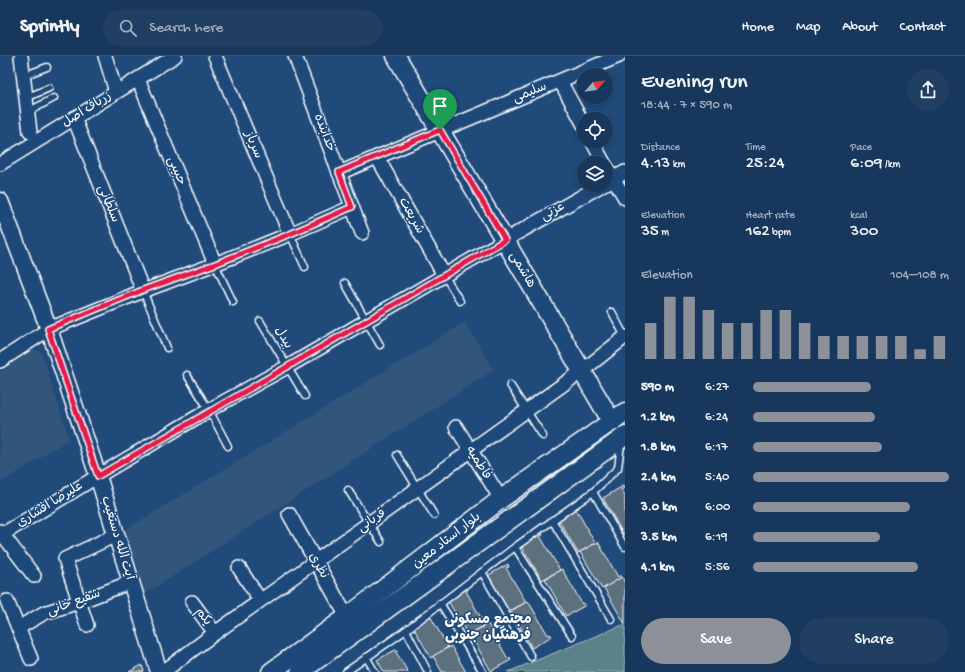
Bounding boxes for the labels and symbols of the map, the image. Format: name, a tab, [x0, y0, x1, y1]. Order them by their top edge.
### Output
north arrow	[577, 68, 613, 104]
street label: سلیمی	[511, 79, 549, 107]
street label: زرباف اصل	[60, 89, 114, 131]
pin	[423, 89, 457, 130]
street label: خدابنده	[310, 112, 338, 154]
street label: سرباز	[240, 128, 265, 161]
street label: حبیبی	[163, 154, 189, 188]
street label: سلطانی	[94, 183, 122, 225]
street label: شریعت	[395, 195, 427, 237]
street label: عزتی	[538, 199, 568, 225]
street label: هاشمی	[506, 249, 538, 291]
street label: بیدل	[271, 324, 295, 352]
street label: فاطمیه	[462, 444, 494, 482]
street label: علیرضا افشاری	[14, 479, 86, 531]
street label: آیت الله دستغیب	[97, 494, 138, 583]
street label: قربانی	[355, 506, 389, 536]
street label: بلوار استاد معین	[410, 510, 484, 572]
street label: نظری	[305, 550, 331, 582]
street label: شفیع خانی	[45, 586, 103, 621]
street label: یکم	[191, 605, 214, 629]
district label: مجتمع مسکونی فرهنگیان جنوبی	[444, 612, 532, 645]

